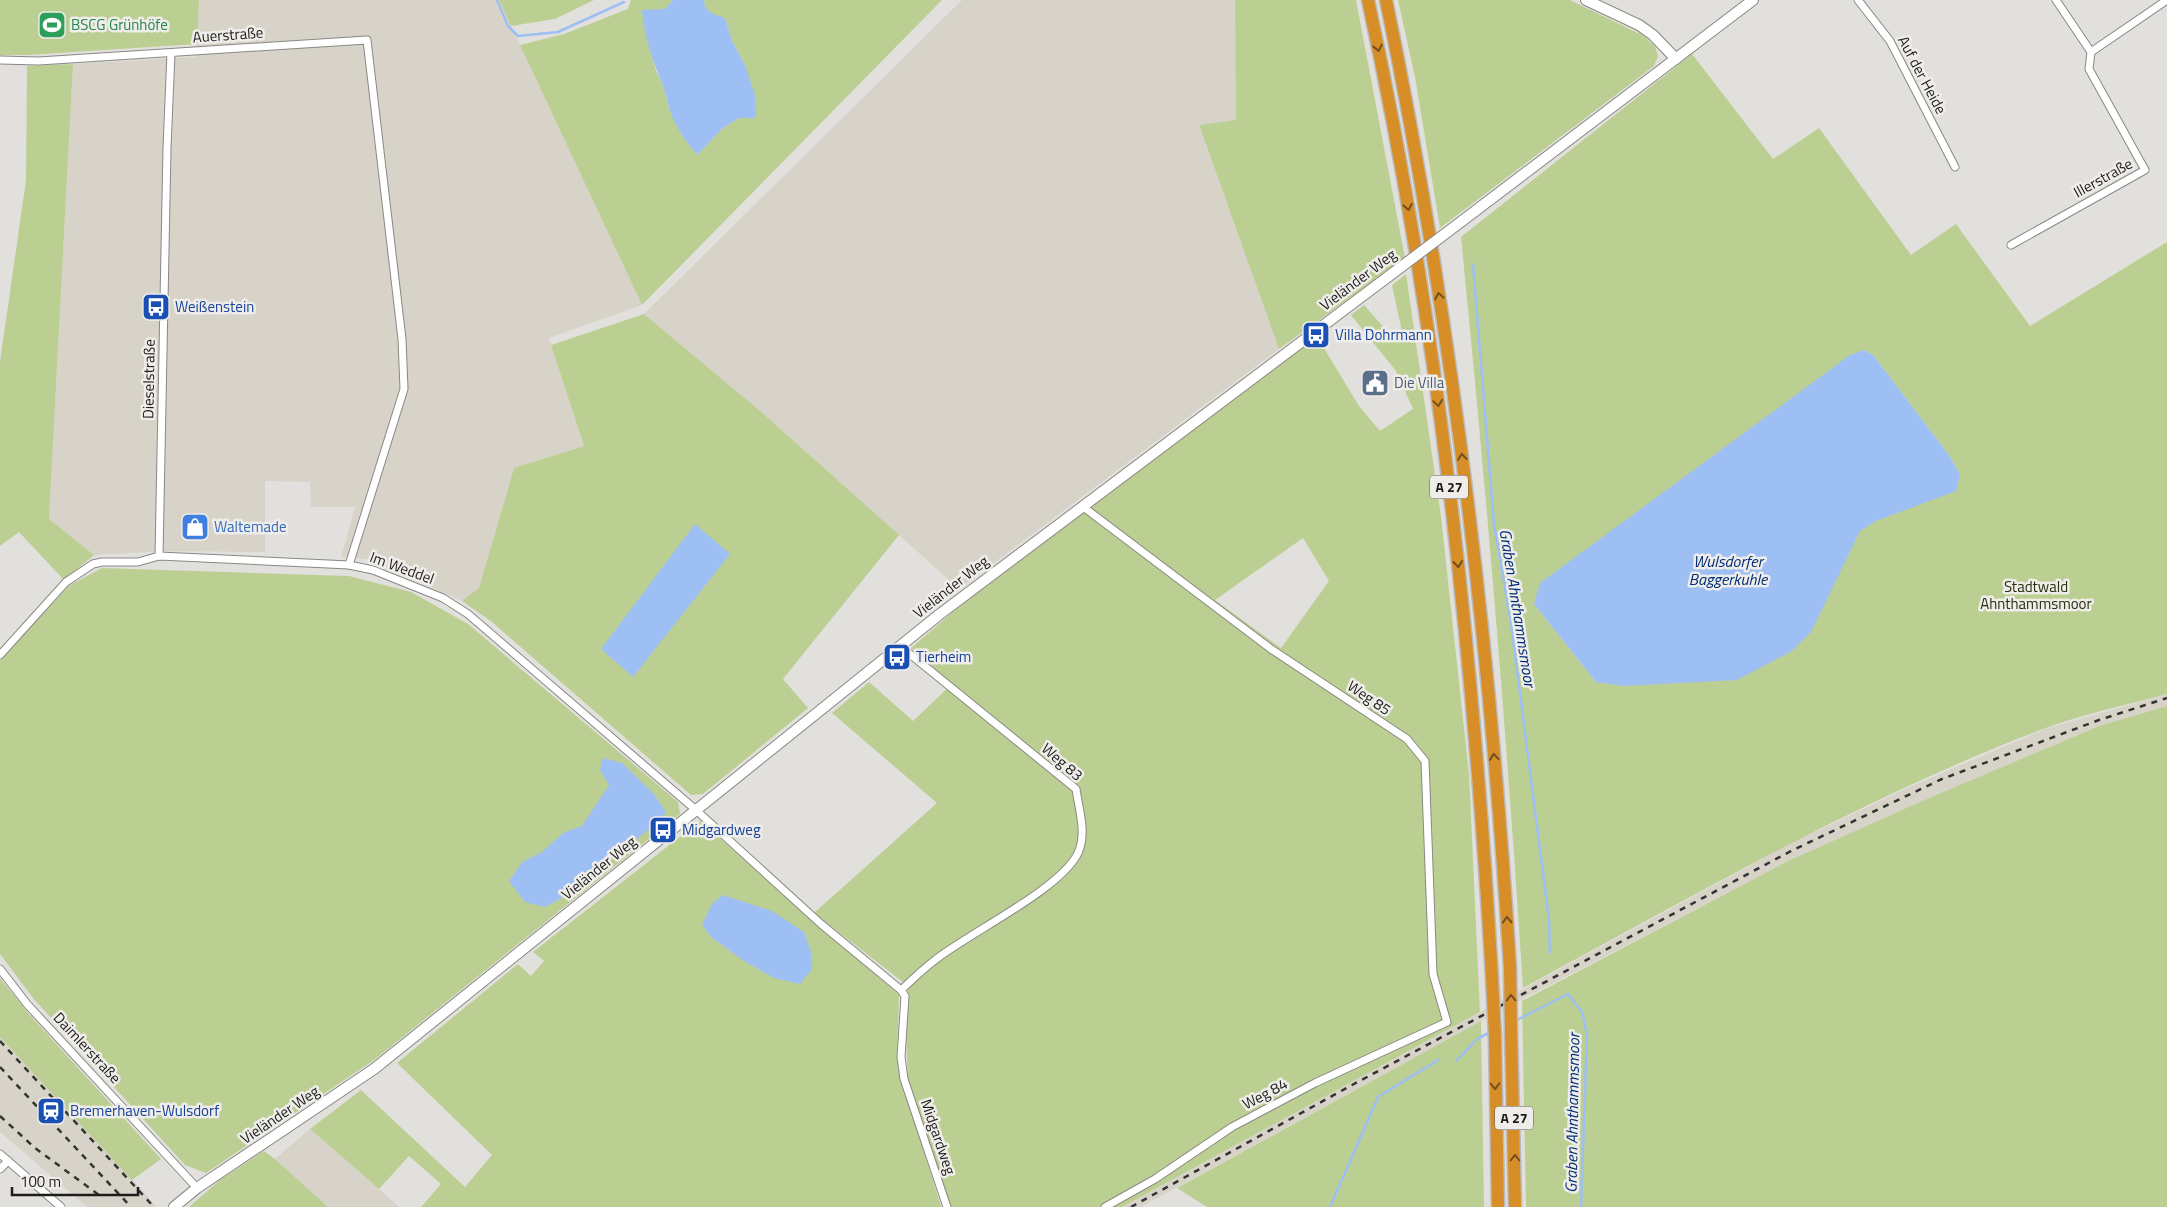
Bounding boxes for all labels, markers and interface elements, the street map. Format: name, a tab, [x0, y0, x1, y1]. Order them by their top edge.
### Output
sports icon: BSCG Grünhöfe	[37, 10, 67, 40]
place label: BSCG Grünhöfe	[71, 13, 168, 36]
street label: Auerstraße	[192, 21, 264, 48]
street label: Auf der Heide	[1892, 32, 1953, 118]
one-way arrow	[1373, 43, 1383, 52]
street label: Illerstraße	[2069, 152, 2137, 203]
one-way arrow	[1403, 203, 1413, 212]
street label: Vieländer Weg	[1314, 243, 1401, 316]
bus stop icon: Weißenstein	[141, 292, 171, 322]
one-way arrow	[1435, 292, 1445, 300]
place label: Weißenstein	[175, 295, 254, 318]
bus stop icon: Villa Dohrmann	[1301, 320, 1331, 350]
place label: Villa Dohrmann	[1335, 323, 1432, 346]
street label: Dieselstraße	[136, 339, 161, 419]
public building icon: Die Villa	[1360, 368, 1390, 398]
place label: Die Villa	[1394, 371, 1445, 394]
one-way arrow	[1432, 399, 1443, 407]
one-way arrow	[1457, 452, 1468, 460]
road number: A 27	[1430, 476, 1468, 498]
shop icon: Waltemade	[180, 512, 210, 542]
place label: Waltemade	[214, 515, 286, 538]
water label: Graben Ahnthammsmoor	[1494, 527, 1543, 691]
street label: Im Weddel	[367, 545, 438, 590]
street label: Vieländer Weg	[908, 549, 994, 624]
water label: Wulsdorfer Baggerkuhle	[1689, 549, 1769, 591]
one-way arrow	[1452, 560, 1463, 568]
park label: Stadtwald Ahnthammsmoor	[1980, 575, 2092, 615]
bus stop icon: Tierheim	[882, 642, 912, 672]
place label: Tierheim	[916, 645, 971, 668]
street label: Weg 85	[1343, 675, 1396, 721]
street label: Weg 83	[1037, 737, 1088, 786]
one-way arrow	[1489, 753, 1500, 761]
bus stop icon: Midgardweg	[648, 815, 678, 845]
place label: Midgardweg	[682, 818, 761, 841]
street label: Vieländer Weg	[556, 830, 641, 905]
one-way arrow	[1501, 915, 1512, 923]
one-way arrow	[1505, 994, 1516, 1002]
street label: Daimlerstraße	[48, 1007, 127, 1089]
water label: Graben Ahnthammsmoor	[1559, 1031, 1585, 1193]
street label: Weg 84	[1238, 1072, 1292, 1115]
street label: Vieländer Weg	[236, 1079, 324, 1150]
one-way arrow	[1490, 1082, 1501, 1090]
station icon: Bremerhaven-Wulsdorf	[36, 1096, 66, 1126]
street label: Midgardweg	[915, 1096, 962, 1178]
place label: Bremerhaven-Wulsdorf	[70, 1099, 219, 1122]
road number: A 27	[1495, 1106, 1533, 1130]
one-way arrow	[1510, 1154, 1520, 1162]
scale bar	[12, 1164, 139, 1196]
text: 100 m	[20, 1170, 61, 1193]

